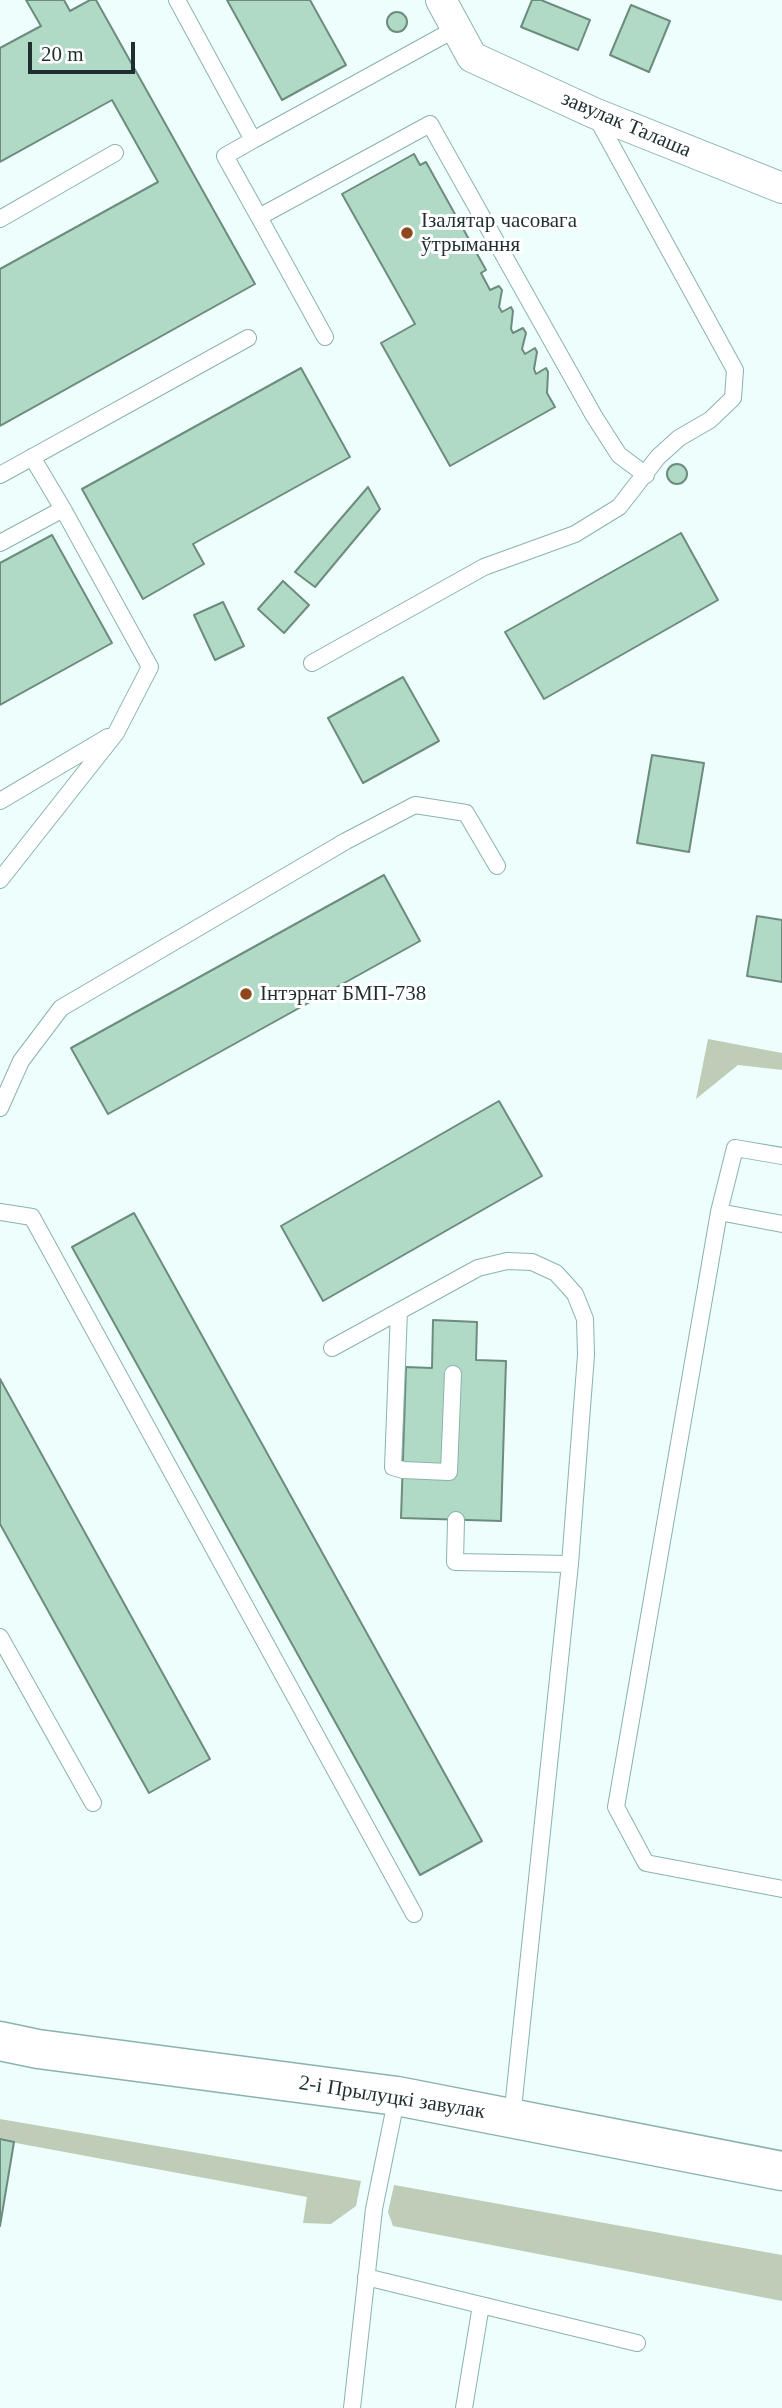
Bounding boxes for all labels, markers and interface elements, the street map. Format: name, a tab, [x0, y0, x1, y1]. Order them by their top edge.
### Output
scale bar	[32, 28, 138, 72]
text: 20 m	[41, 42, 84, 66]
street label: завулак Талаша	[557, 86, 695, 164]
place label: Ізалятар часовага ўтрымання	[421, 208, 577, 258]
marker: Ізалятар часовага ўтрымання	[399, 225, 415, 241]
place label: Інтэрнат БМП-738	[260, 981, 426, 1007]
marker: Інтэрнат БМП-738	[238, 986, 254, 1002]
street label: 2-і Прылуцкі завулак	[297, 2071, 487, 2125]

